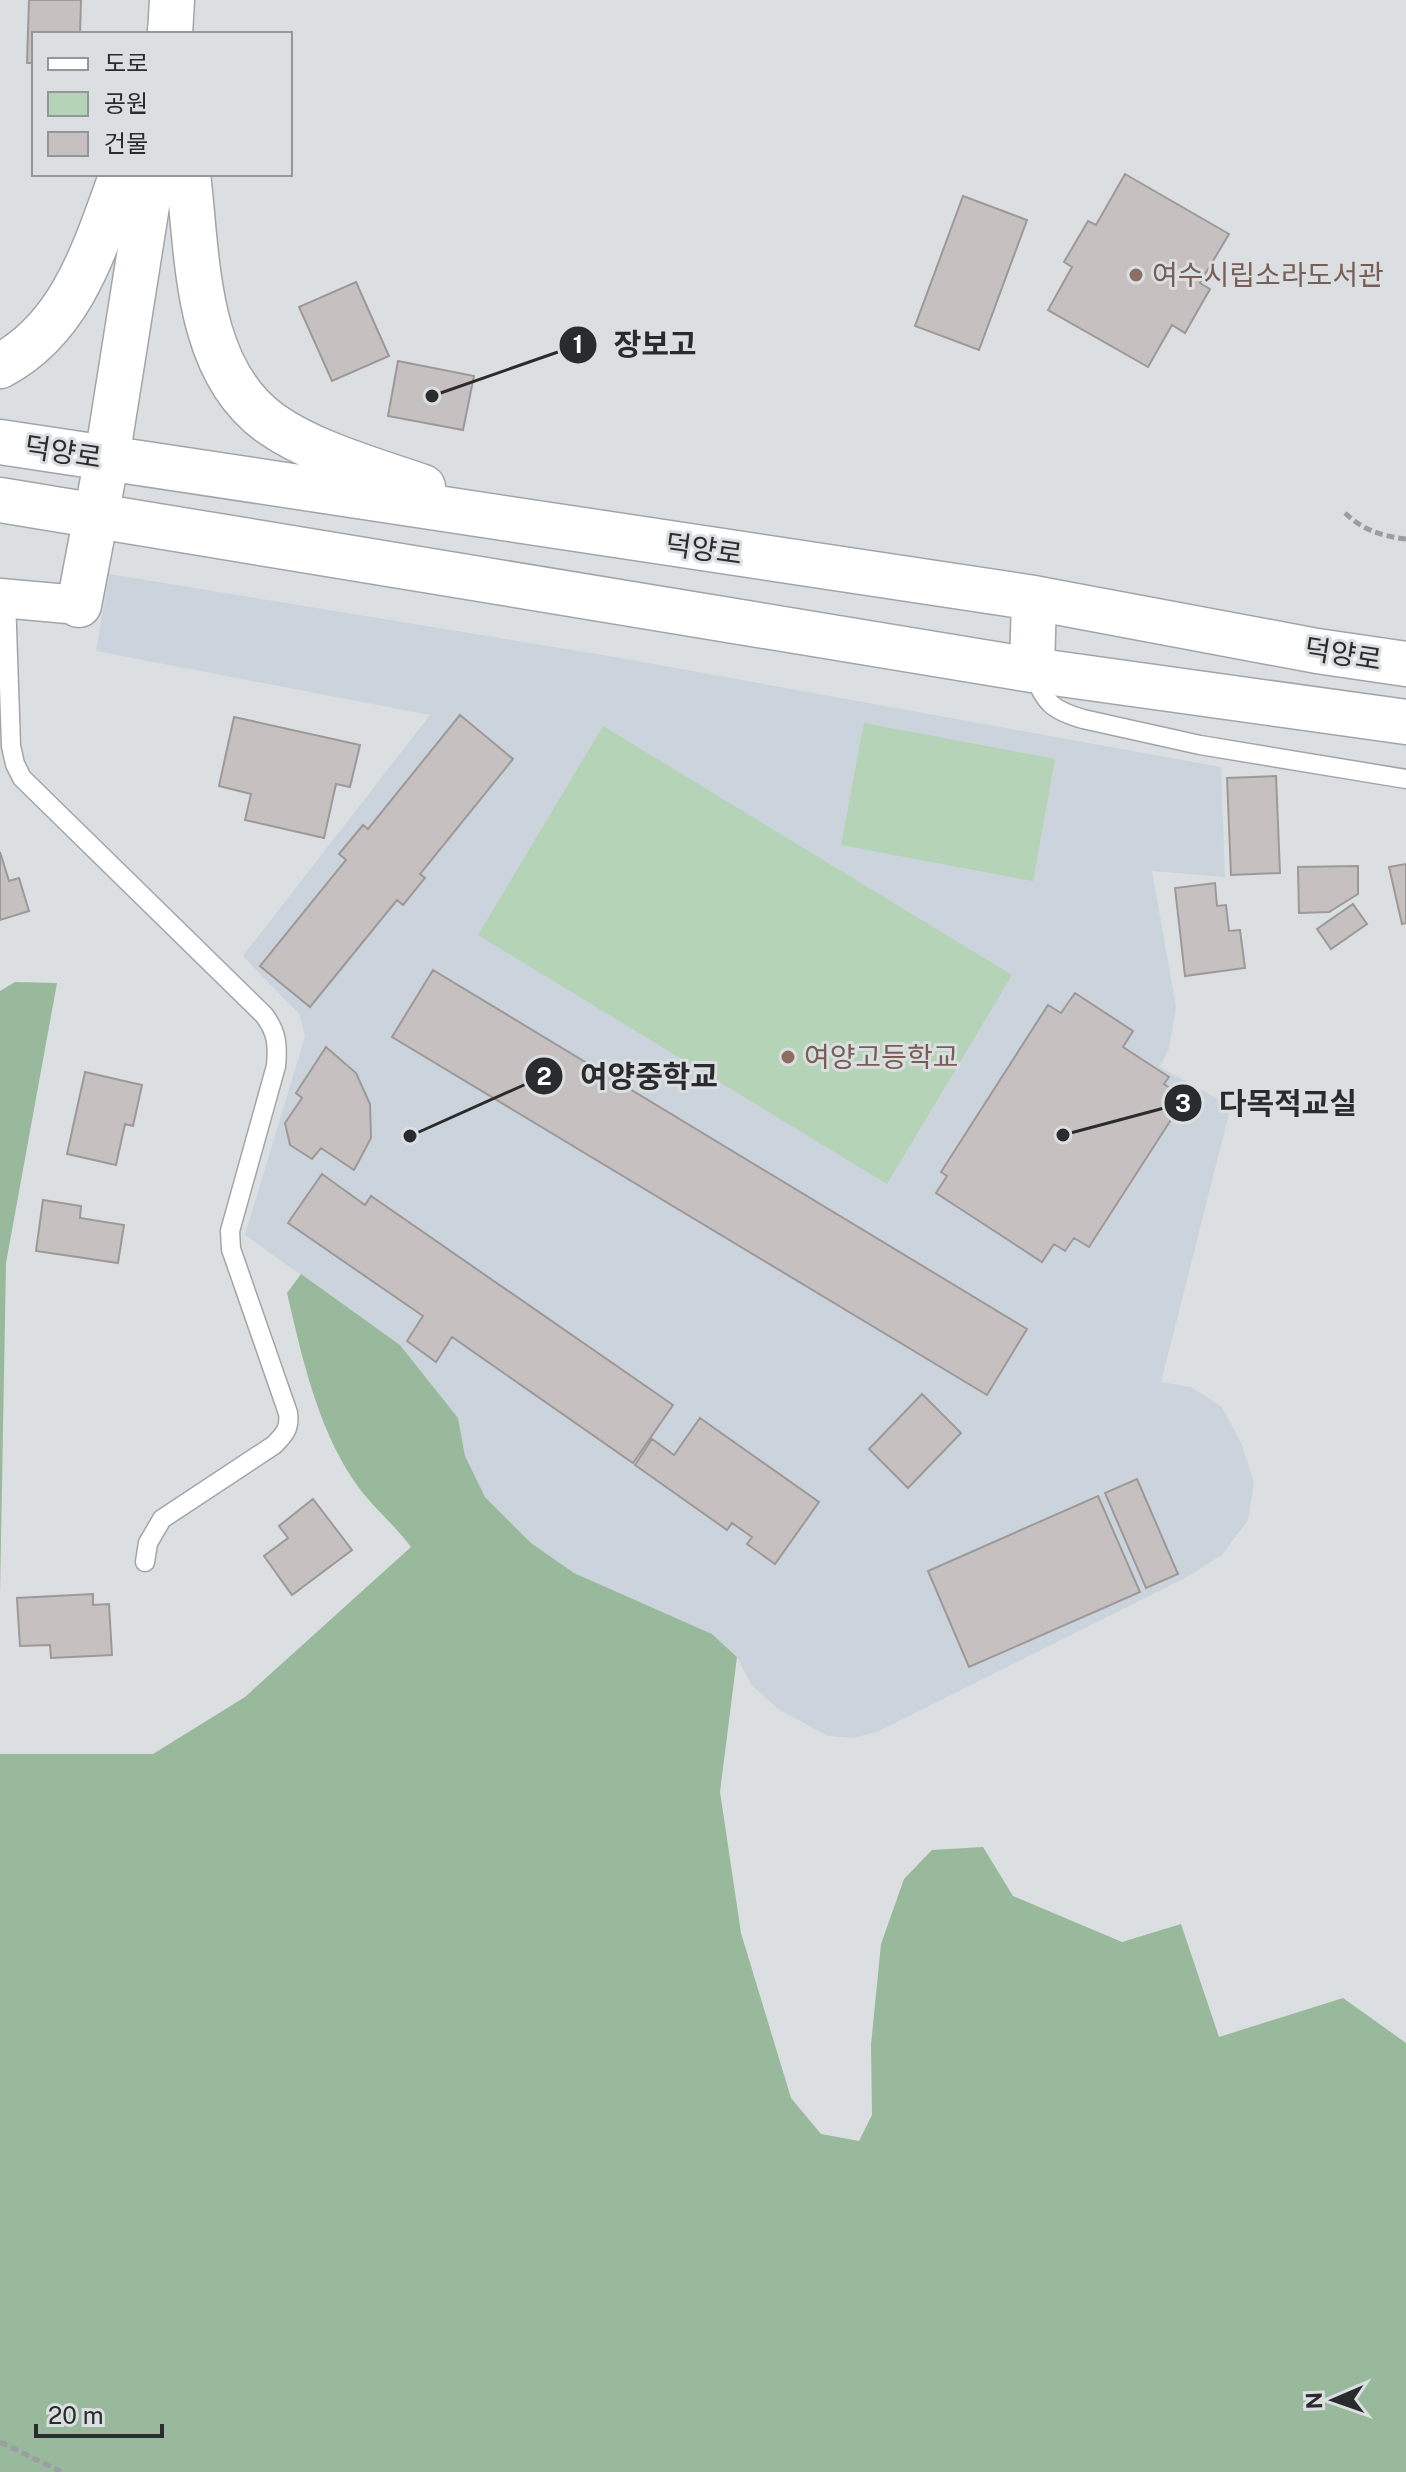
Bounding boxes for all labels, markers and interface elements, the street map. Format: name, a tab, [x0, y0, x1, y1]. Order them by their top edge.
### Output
legend	[32, 32, 292, 176]
text: 도로	[104, 49, 148, 77]
text: 공원	[104, 89, 148, 117]
text: 건물	[104, 129, 148, 157]
place label: 여수시립소라도서관	[1152, 258, 1384, 291]
marker: 여수시립소라도서관	[1127, 266, 1145, 284]
callout: 장보고	[558, 318, 713, 372]
text: 장보고	[614, 326, 696, 362]
text: 1	[573, 330, 583, 358]
street label: 덕양로	[22, 429, 104, 474]
street label: 덕양로	[664, 527, 745, 570]
street label: 덕양로	[1302, 631, 1384, 676]
place label: 여양고등학교	[804, 1040, 959, 1073]
marker: 여양고등학교	[779, 1048, 797, 1066]
callout: 여양중학교	[524, 1049, 734, 1103]
text: 여양중학교	[580, 1058, 718, 1094]
text: 2	[536, 1062, 552, 1090]
callout: 다목적교실	[1163, 1076, 1373, 1130]
text: 다목적교실	[1219, 1085, 1357, 1121]
text: 3	[1175, 1089, 1191, 1117]
north arrow	[1294, 2360, 1374, 2440]
scale bar	[36, 2388, 162, 2438]
text: N	[1301, 2392, 1327, 2410]
text: 20 m	[48, 2401, 104, 2429]

